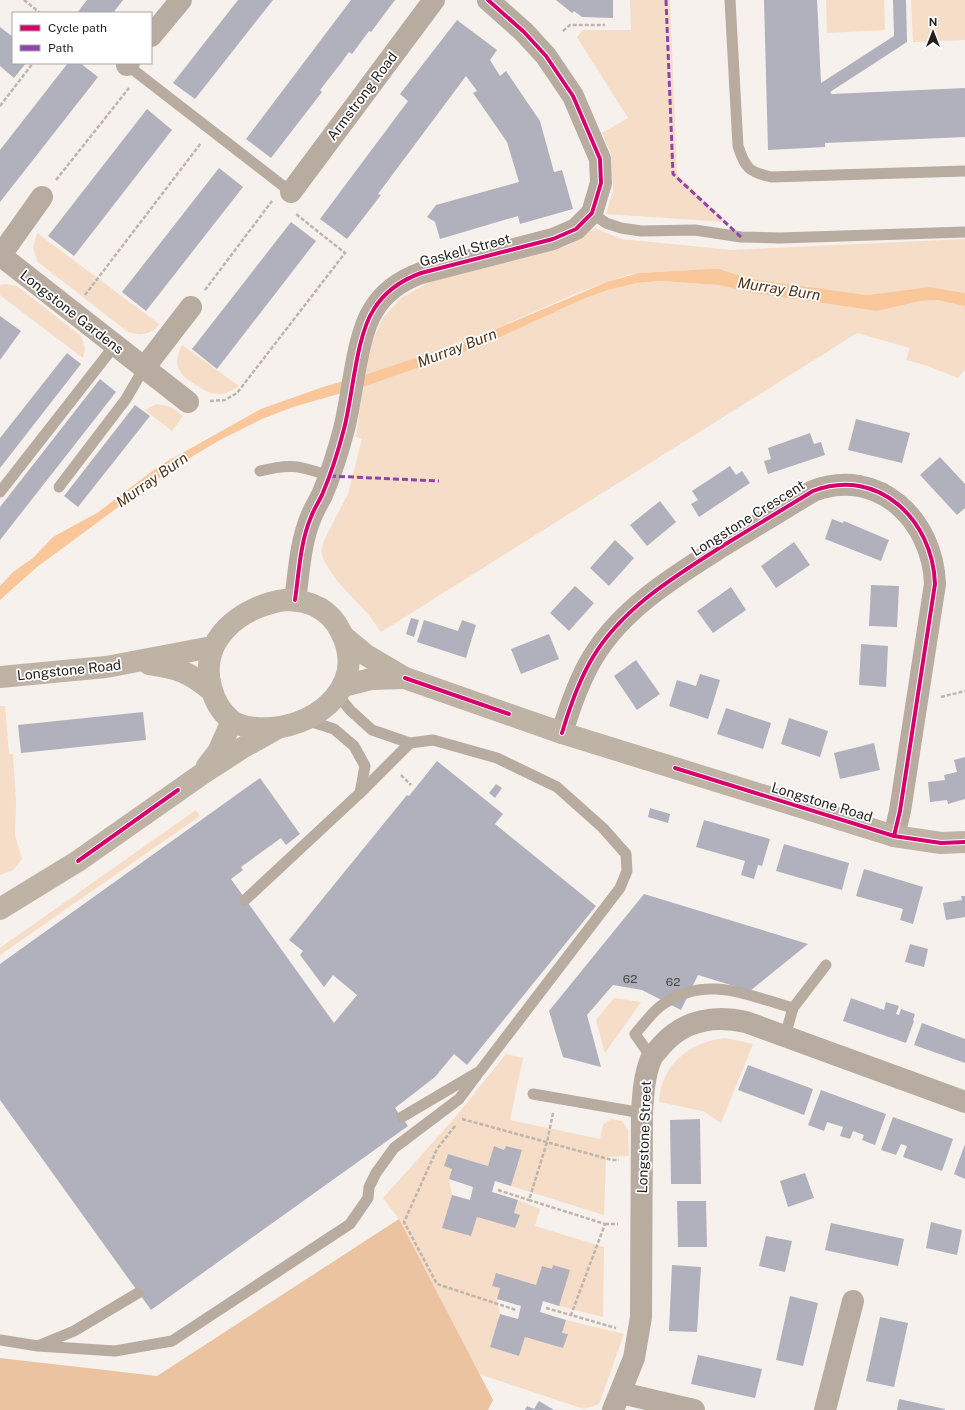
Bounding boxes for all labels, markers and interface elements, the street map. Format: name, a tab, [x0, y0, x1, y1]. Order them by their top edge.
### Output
legend	[12, 12, 152, 64]
north arrow	[913, 12, 953, 52]
text: N	[929, 16, 937, 28]
text: Cycle path	[48, 21, 107, 35]
text: Path	[48, 41, 74, 55]
street label: Armstrong Road	[324, 49, 400, 143]
street label: Gaskell Street	[418, 230, 512, 270]
street label: Longstone Gardens	[17, 267, 127, 357]
water label: Murray Burn	[736, 274, 822, 303]
water label: Murray Burn	[415, 325, 499, 370]
water label: Murray Burn	[113, 449, 191, 511]
street label: Longstone Crescent	[688, 477, 808, 559]
street label: Longstone Road	[16, 657, 122, 683]
street label: Longstone Road	[770, 779, 874, 825]
house number: 62	[623, 972, 637, 986]
house number: 62	[666, 975, 680, 989]
street label: Longstone Street	[634, 1080, 654, 1194]

